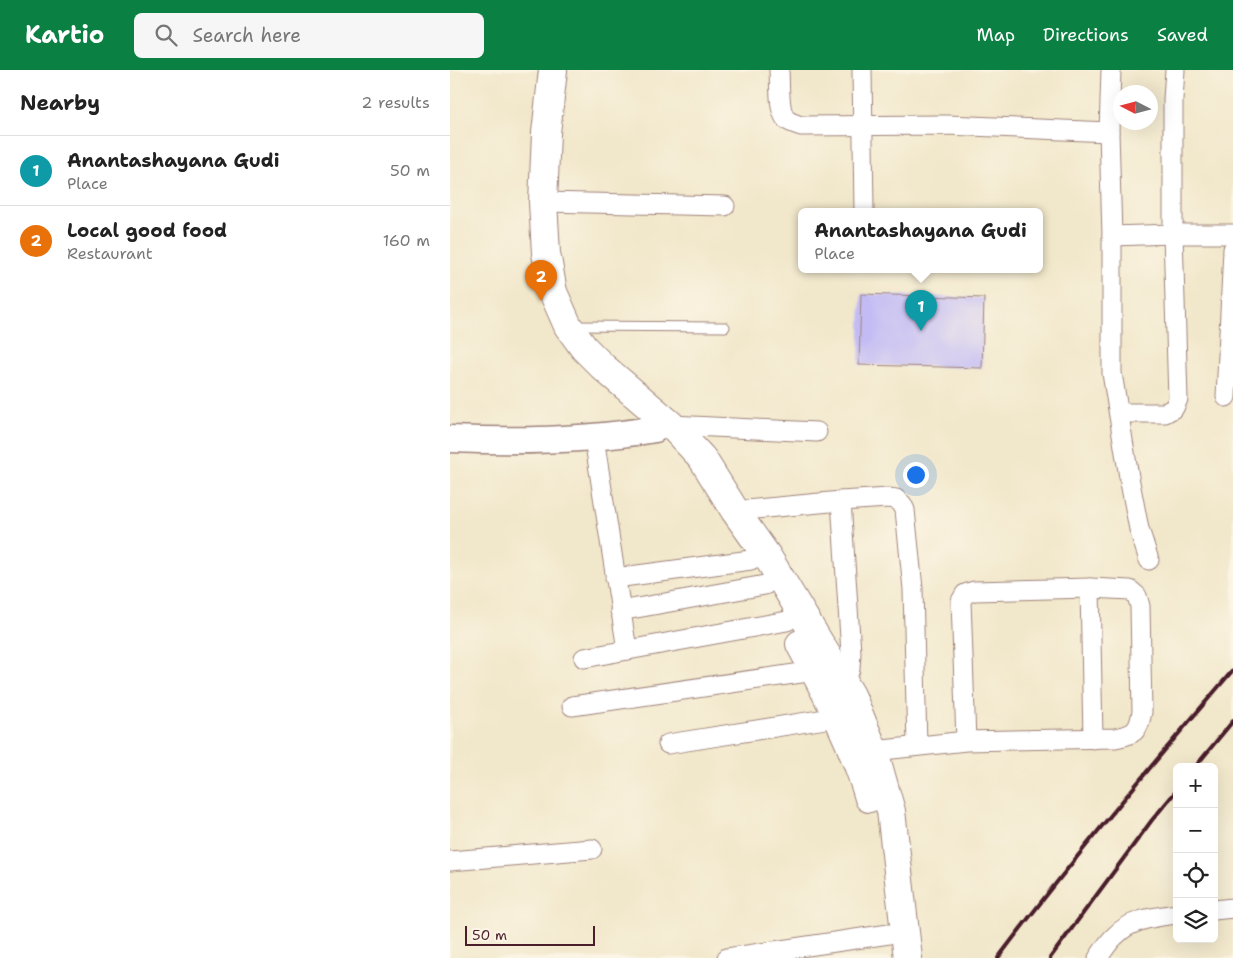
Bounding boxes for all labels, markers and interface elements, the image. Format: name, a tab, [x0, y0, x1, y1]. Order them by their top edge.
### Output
search box	[134, 13, 484, 58]
text: Kartio	[25, 19, 104, 51]
icon: search	[152, 21, 180, 49]
text: Search here	[192, 23, 301, 48]
text: Map	[977, 23, 1015, 47]
text: Directions	[1043, 23, 1129, 47]
text: Saved	[1157, 23, 1208, 47]
north arrow	[1113, 85, 1158, 130]
text: Nearby	[20, 89, 100, 117]
text: 2 results	[361, 92, 430, 113]
text: Anantashayana Gudi	[67, 148, 280, 173]
text: 1	[32, 160, 40, 181]
text: 50 m	[390, 160, 430, 181]
text: Place	[67, 173, 108, 194]
popup	[798, 208, 1043, 273]
text: Local good food	[67, 218, 227, 243]
text: Anantashayana Gudi	[814, 218, 1027, 243]
text: 2	[30, 230, 42, 251]
text: 160 m	[383, 230, 430, 251]
text: Restaurant	[67, 243, 153, 264]
text: Place	[814, 243, 855, 264]
pin: 2	[525, 260, 557, 301]
pin: 1	[905, 290, 937, 331]
your location	[903, 462, 929, 488]
map controls	[1173, 763, 1218, 943]
button: +	[1173, 763, 1218, 808]
button: −	[1173, 808, 1218, 853]
button: locate	[1173, 853, 1218, 898]
button: layers	[1173, 898, 1218, 943]
scale bar	[465, 923, 595, 946]
text: 50 m	[472, 926, 507, 944]

